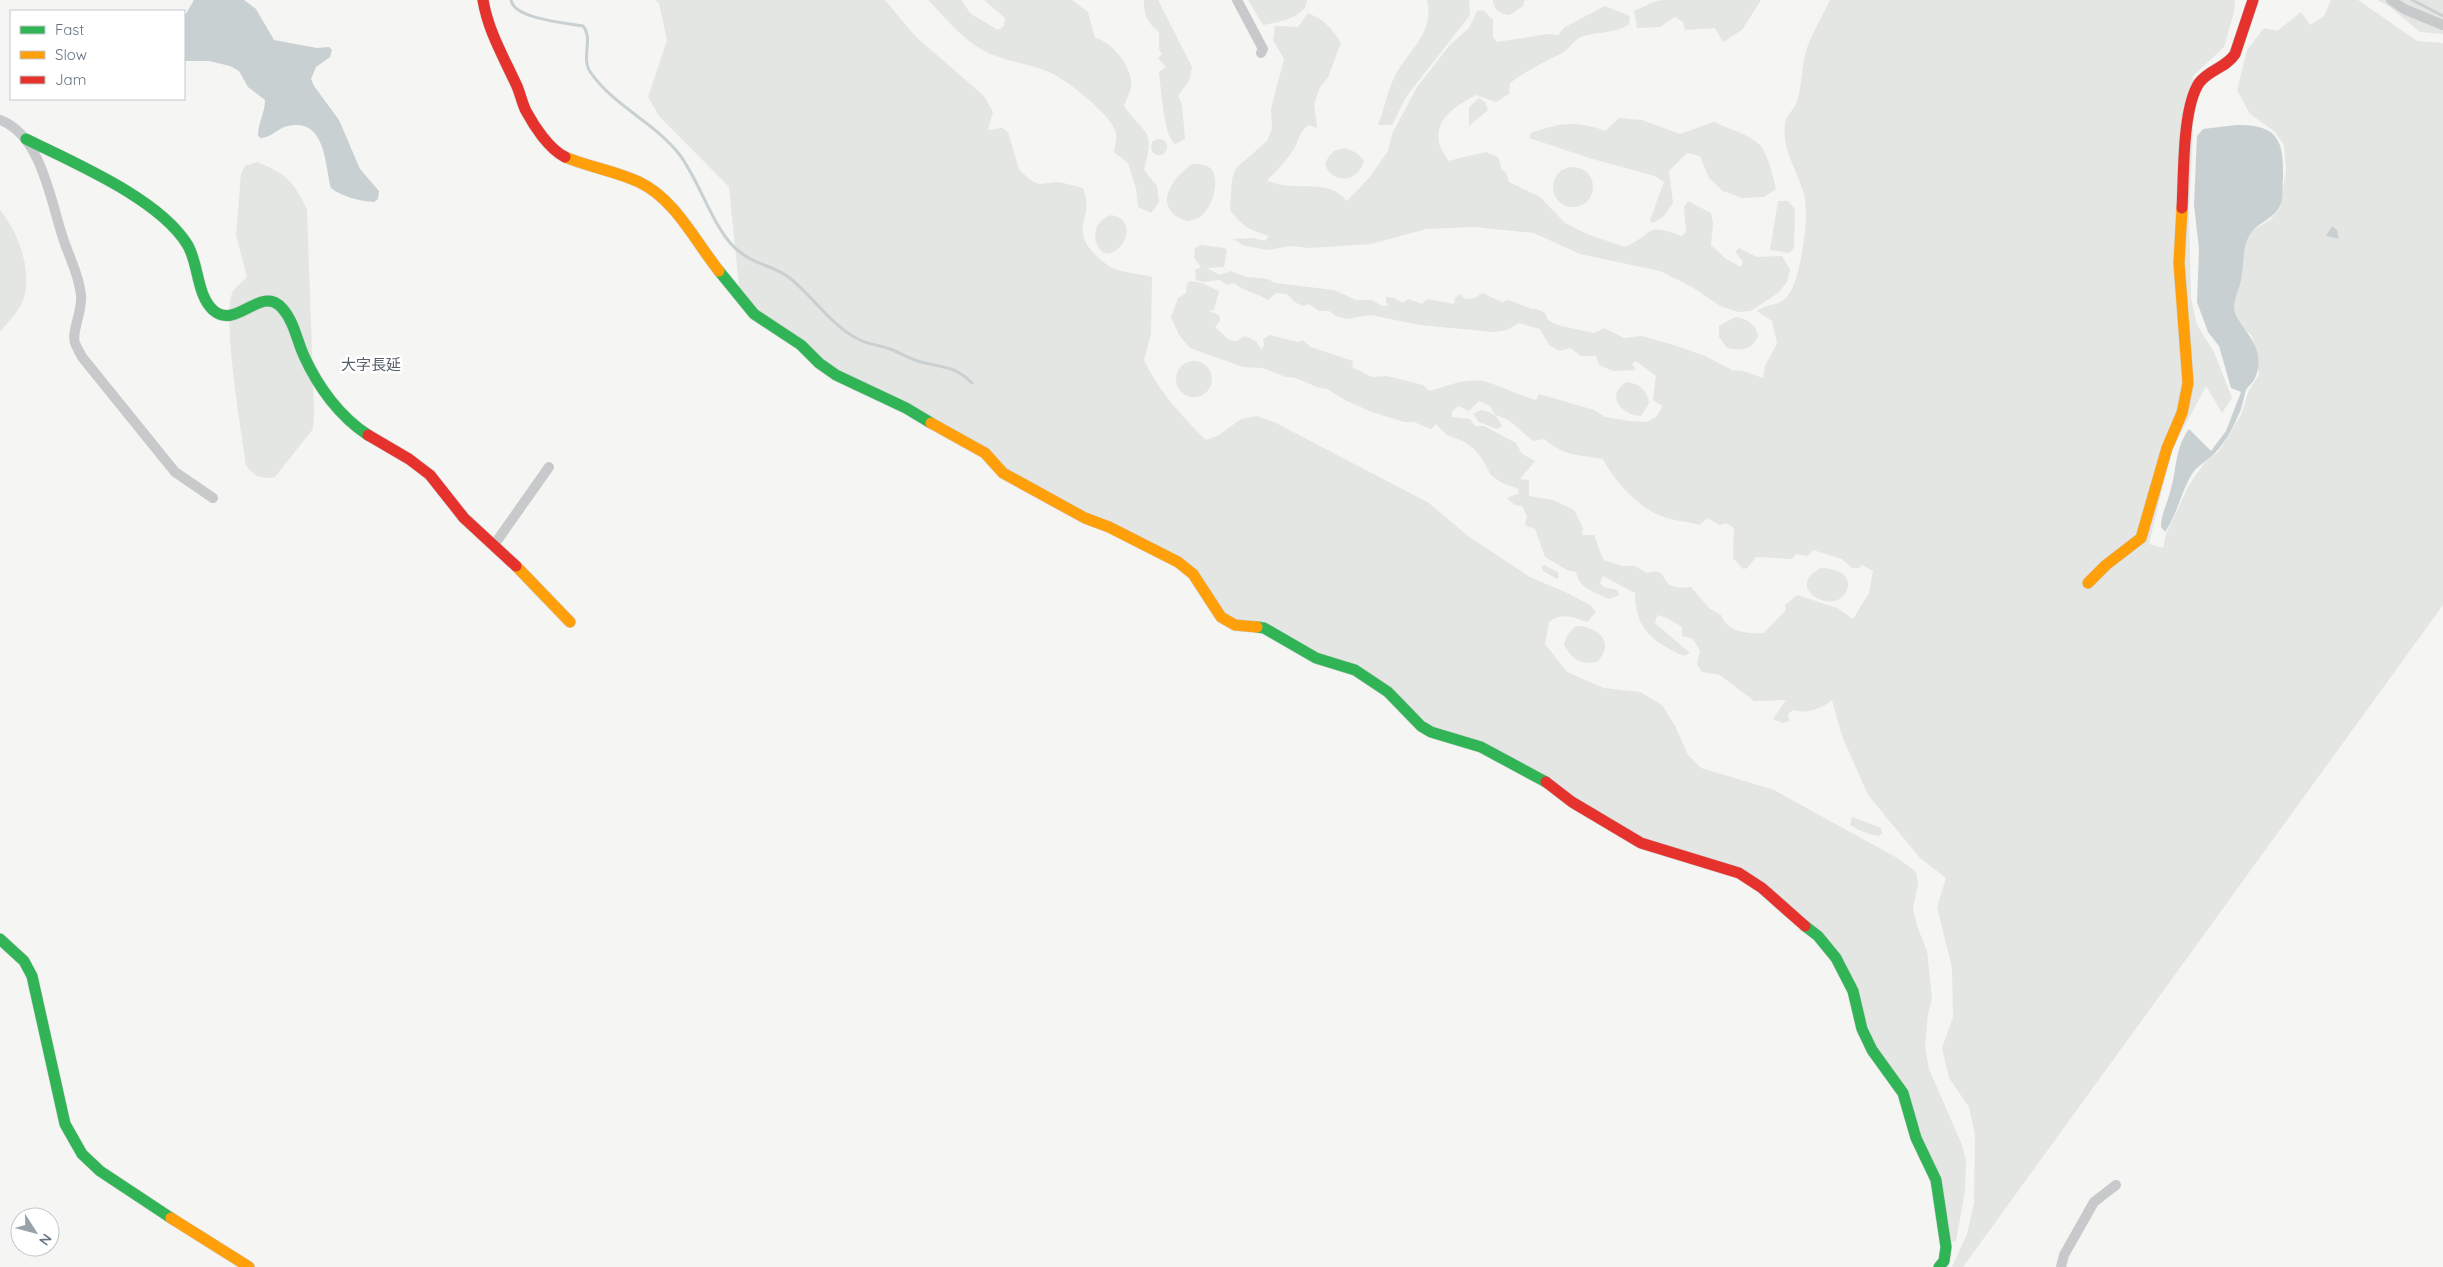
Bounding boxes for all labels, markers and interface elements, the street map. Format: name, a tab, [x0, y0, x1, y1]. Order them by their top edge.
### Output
legend	[10, 10, 185, 100]
text: Fast	[55, 20, 84, 39]
text: Slow	[55, 45, 87, 64]
text: Jam	[55, 70, 86, 89]
district label: 大字長延	[341, 355, 401, 374]
north arrow	[10, 1207, 60, 1257]
text: N	[35, 1230, 56, 1249]

